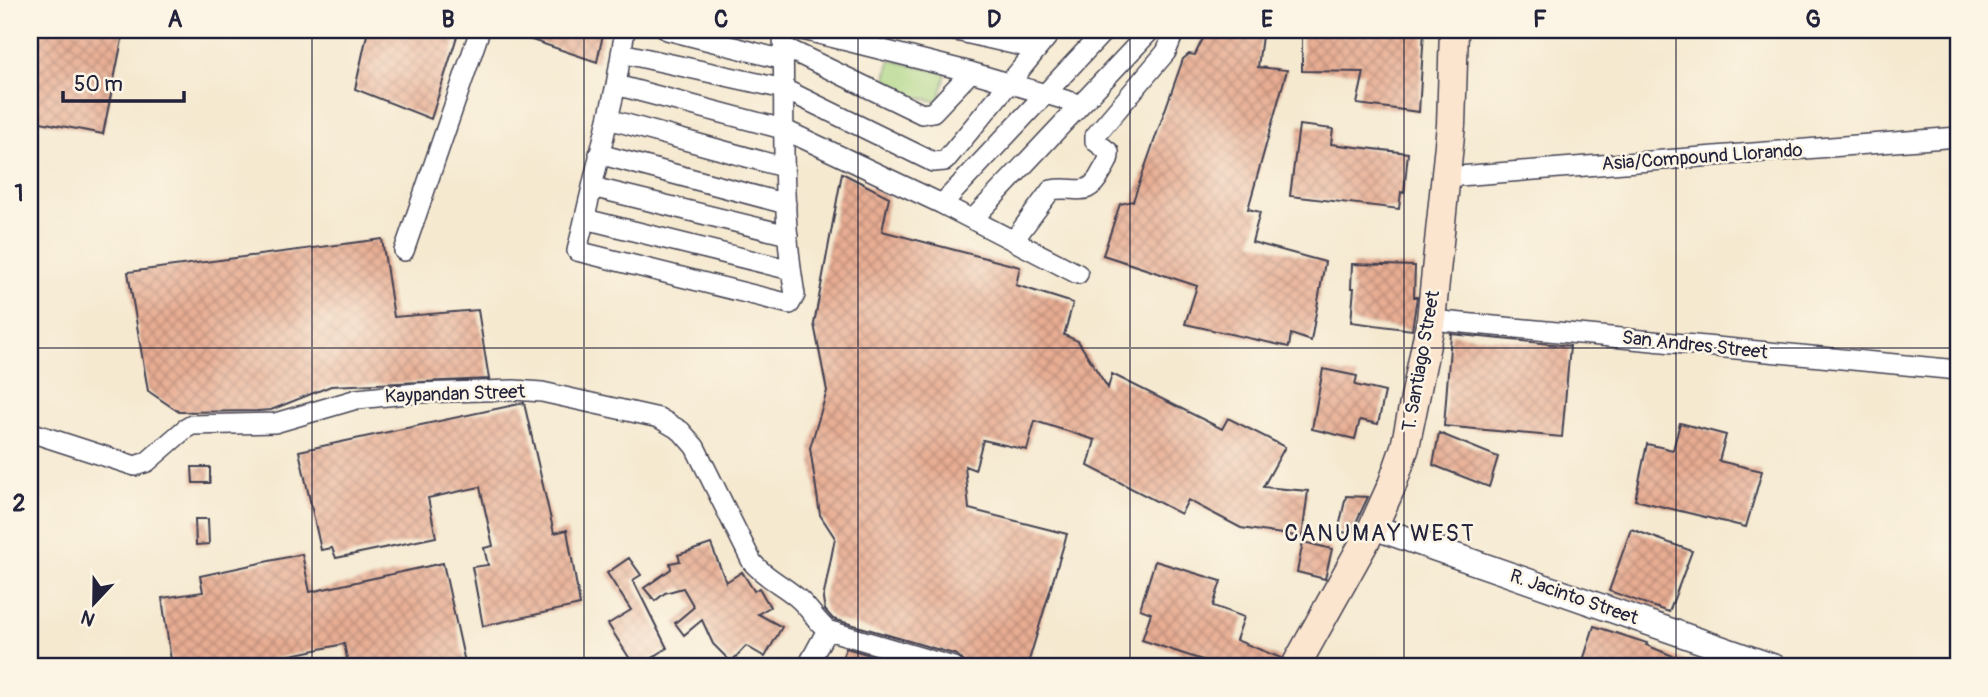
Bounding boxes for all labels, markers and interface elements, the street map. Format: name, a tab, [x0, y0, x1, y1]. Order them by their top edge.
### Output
text: A	[168, 5, 183, 34]
text: B	[441, 5, 455, 34]
text: C	[714, 5, 728, 34]
text: D	[987, 5, 1001, 34]
text: E	[1261, 5, 1273, 34]
text: F	[1533, 5, 1547, 34]
text: G	[1805, 5, 1821, 34]
scale bar	[63, 60, 184, 104]
text: 50 m	[74, 71, 123, 98]
street label: Asia/Compound Llorando	[1601, 138, 1803, 176]
text: 1	[15, 179, 24, 208]
street label: T. Santiago Street	[1397, 288, 1445, 433]
street label: San Andres Street	[1621, 325, 1769, 365]
street label: Kaypandan Street	[384, 380, 526, 408]
text: 2	[13, 489, 26, 518]
district label: CANUMAY WEST	[1284, 519, 1476, 548]
street label: R. Jacinto Street	[1507, 564, 1642, 630]
north arrow	[60, 568, 130, 638]
text: N	[77, 604, 98, 631]

